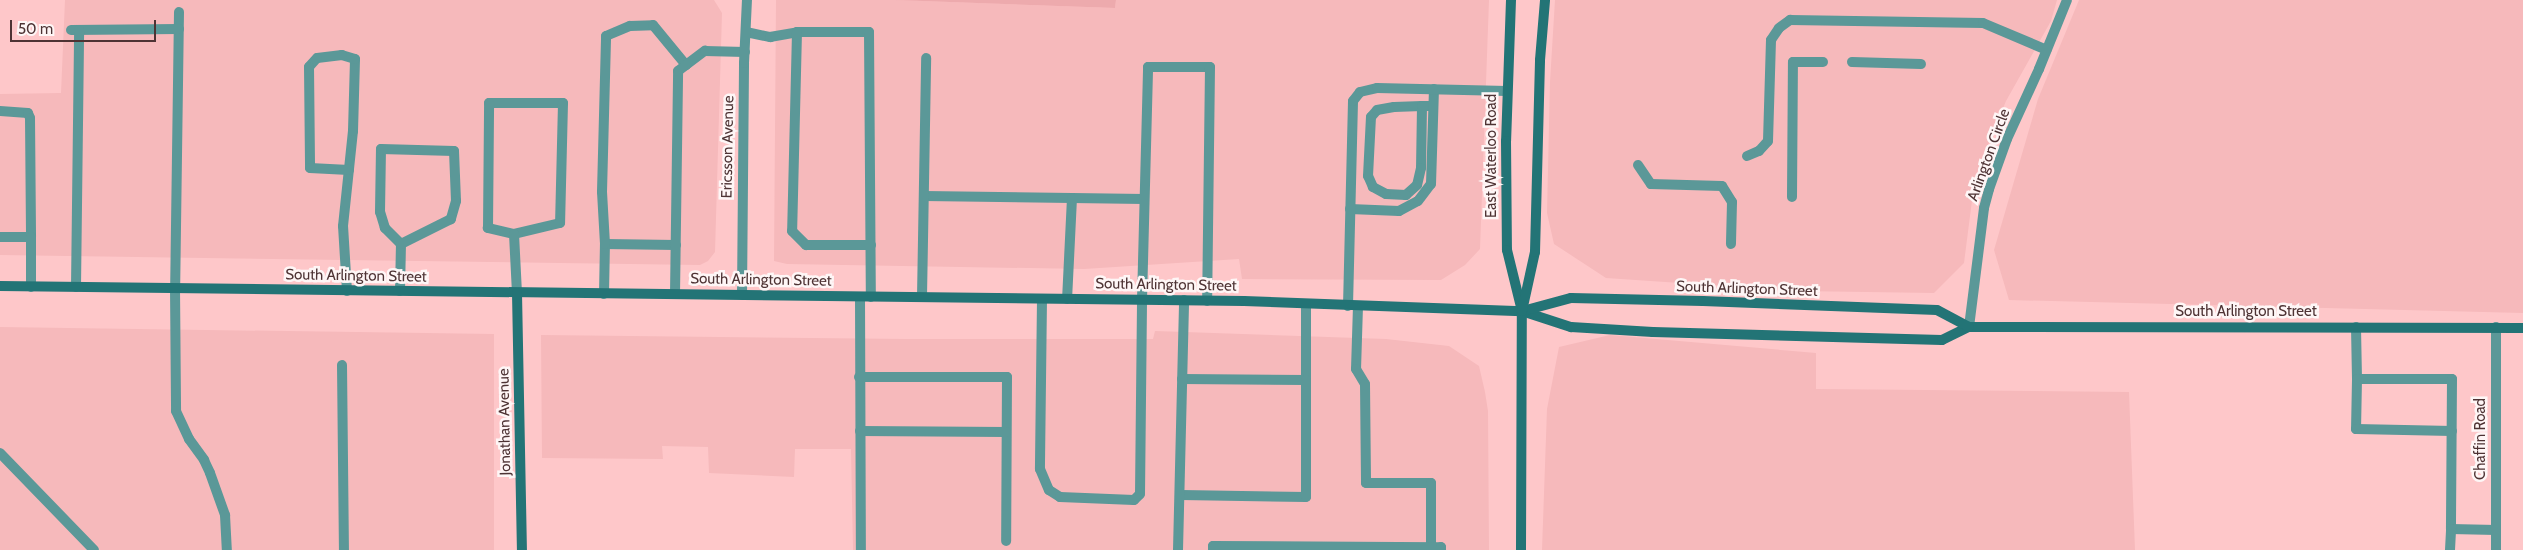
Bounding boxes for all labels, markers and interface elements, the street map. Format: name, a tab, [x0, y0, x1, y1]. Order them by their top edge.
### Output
scale bar	[12, 10, 159, 42]
text: 50 m	[18, 20, 53, 38]
street label: East Waterloo Road	[1483, 94, 1501, 218]
street label: Ericsson Avenue	[718, 95, 738, 199]
street label: Arlington Circle	[1964, 106, 2014, 204]
street label: South Arlington Street	[285, 266, 427, 286]
street label: South Arlington Street	[690, 270, 832, 290]
street label: South Arlington Street	[1095, 275, 1237, 295]
street label: South Arlington Street	[1676, 278, 1818, 300]
street label: South Arlington Street	[2175, 303, 2317, 321]
street label: Jonathan Avenue	[495, 368, 515, 476]
street label: Chaffin Road	[2472, 398, 2490, 480]

